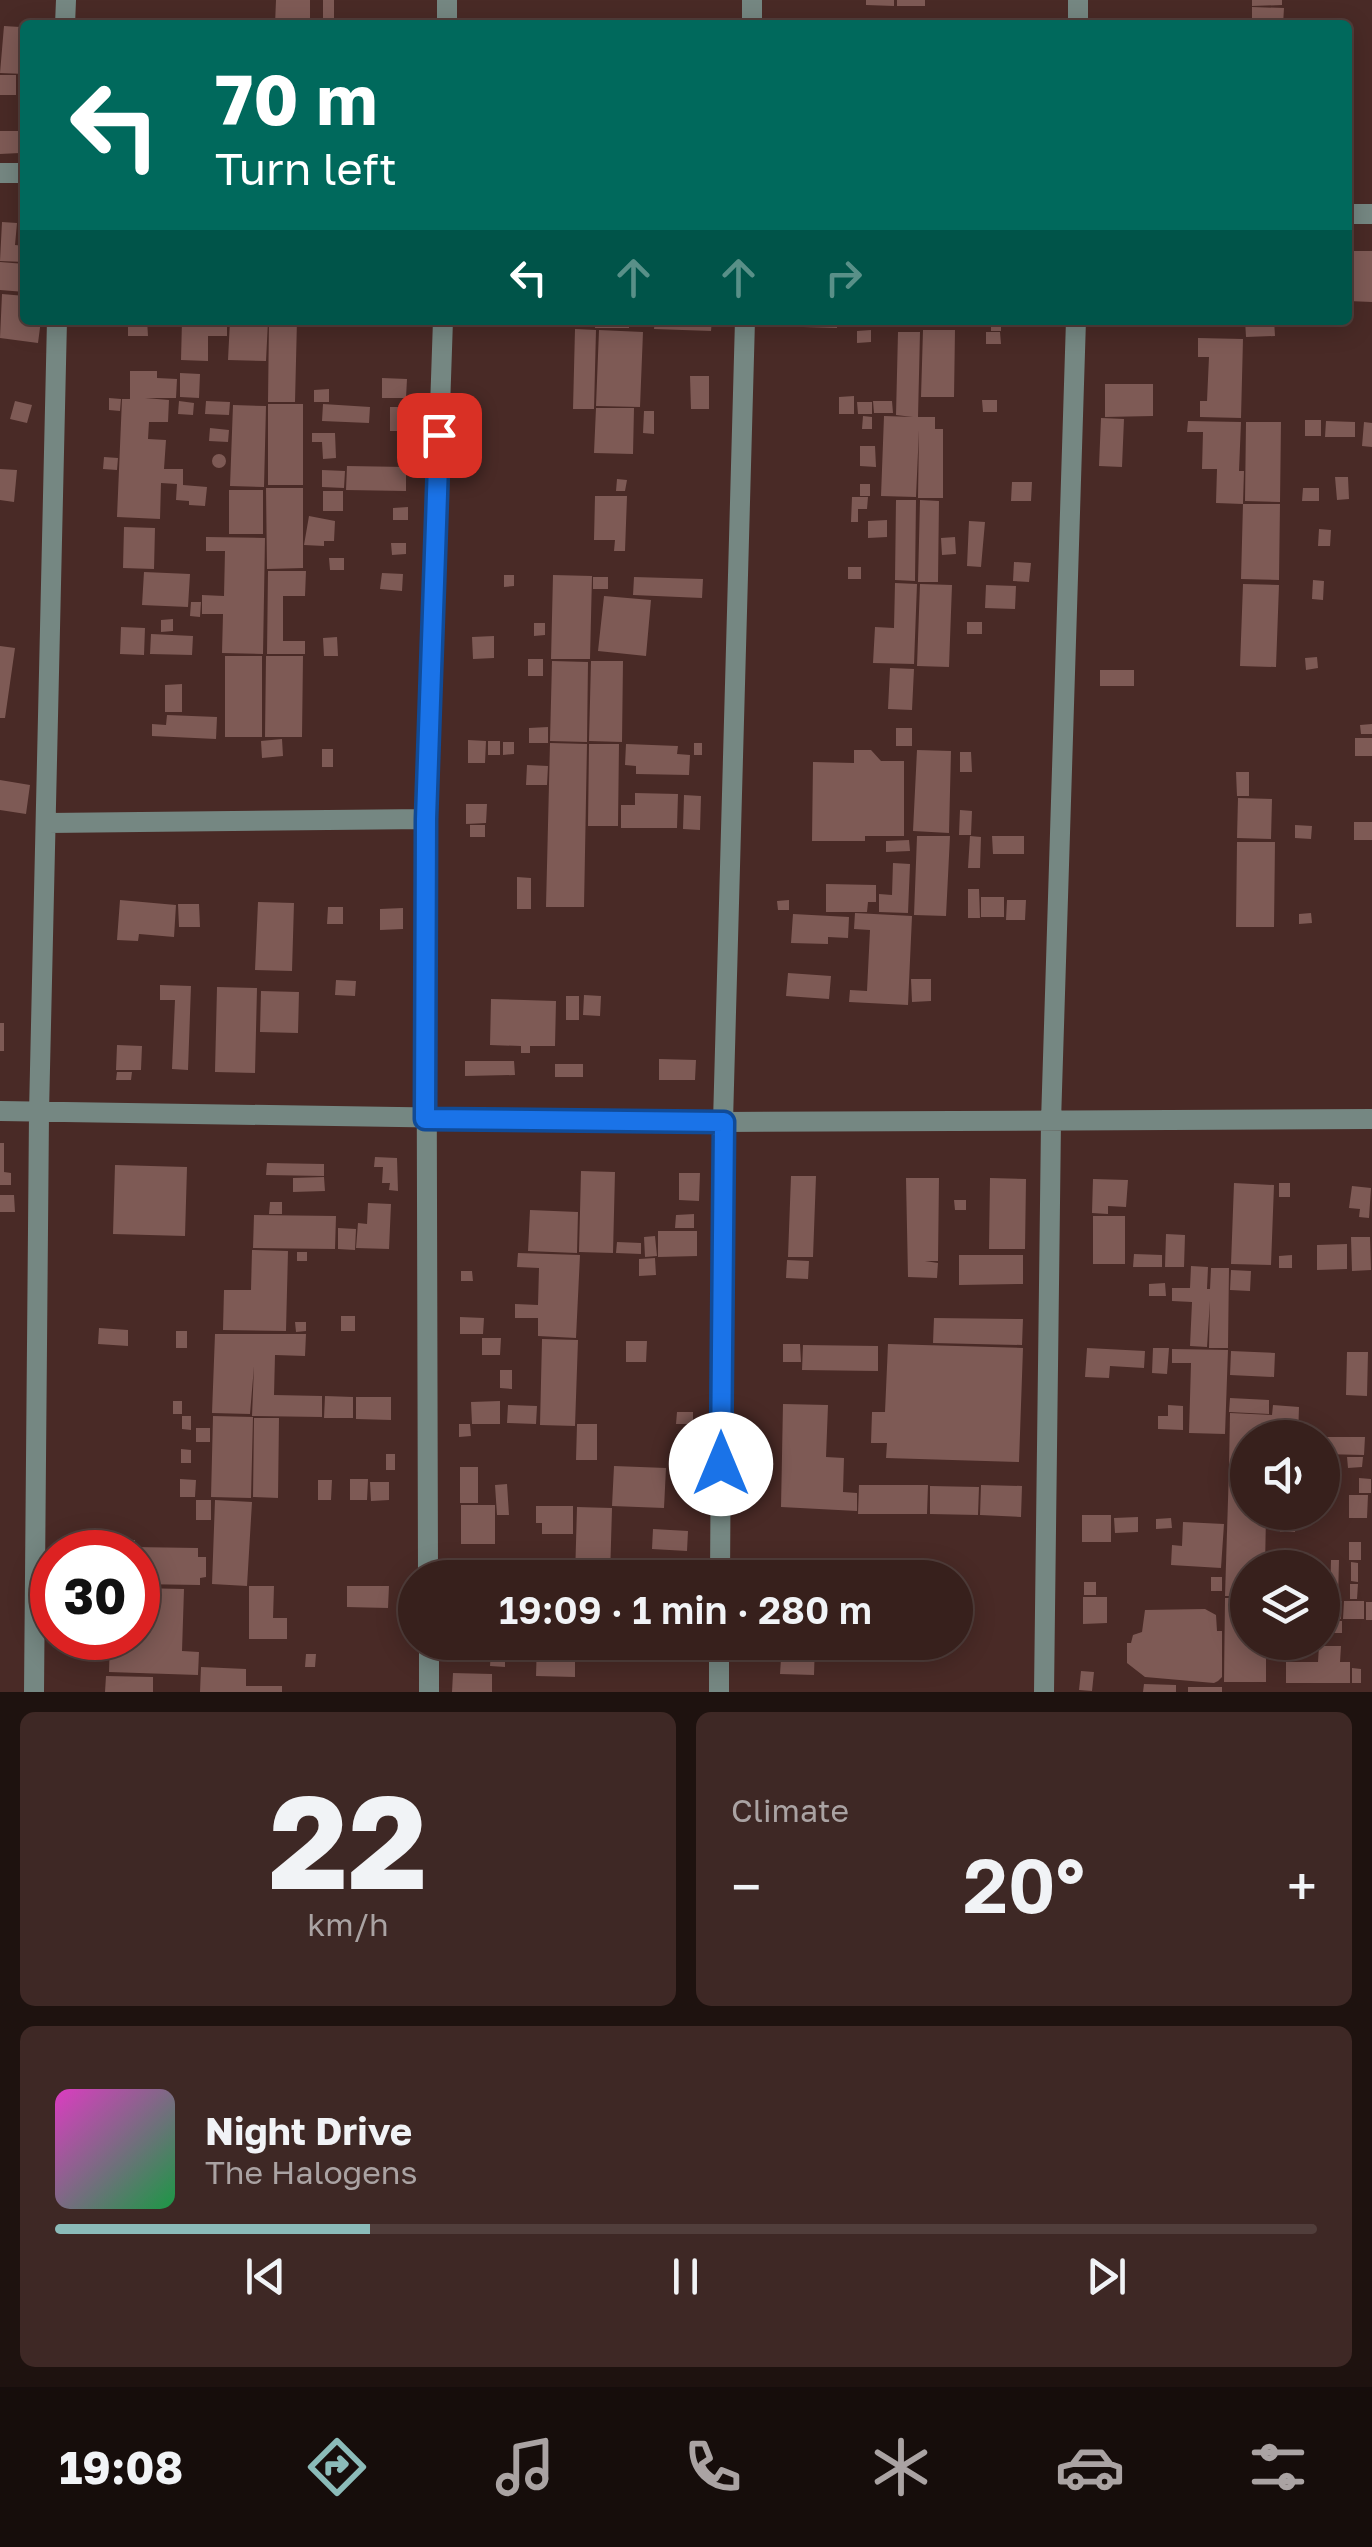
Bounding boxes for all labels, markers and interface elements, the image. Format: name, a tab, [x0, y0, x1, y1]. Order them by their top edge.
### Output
text: 70 m	[215, 56, 377, 140]
icon: left	[50, 60, 180, 190]
text: Turn left	[215, 141, 397, 195]
icon: left	[501, 250, 556, 305]
icon: ahead	[606, 250, 661, 305]
icon: ahead	[711, 250, 766, 305]
icon: right	[816, 250, 871, 305]
pin	[397, 393, 482, 478]
icon: arrive	[412, 408, 467, 463]
position arrow	[669, 1412, 773, 1516]
map controls	[1230, 1420, 1340, 1660]
button: sound	[1230, 1420, 1340, 1530]
speed limit sign: 30	[30, 1530, 160, 1660]
button: layers	[1230, 1550, 1340, 1660]
text: 19:09 · 1 min · 280 m	[499, 1587, 872, 1632]
text: 22	[269, 1762, 427, 1918]
text: Climate	[731, 1791, 849, 1829]
text: 20°	[963, 1839, 1085, 1930]
text: −	[731, 1853, 761, 1919]
text: +	[1287, 1853, 1317, 1919]
text: km/h	[307, 1905, 389, 1943]
text: Night Drive	[205, 2108, 412, 2153]
text: The Halogens	[205, 2153, 417, 2191]
icon: previous	[238, 2249, 293, 2304]
icon: pause	[658, 2249, 713, 2304]
icon: next	[1079, 2249, 1134, 2304]
icon: directions	[302, 2432, 372, 2502]
icon: music	[490, 2432, 560, 2502]
icon: phone	[678, 2432, 748, 2502]
icon: climate	[866, 2432, 936, 2502]
icon: car	[1055, 2432, 1125, 2502]
icon: filters	[1243, 2432, 1313, 2502]
text: 19:08	[59, 2440, 183, 2494]

